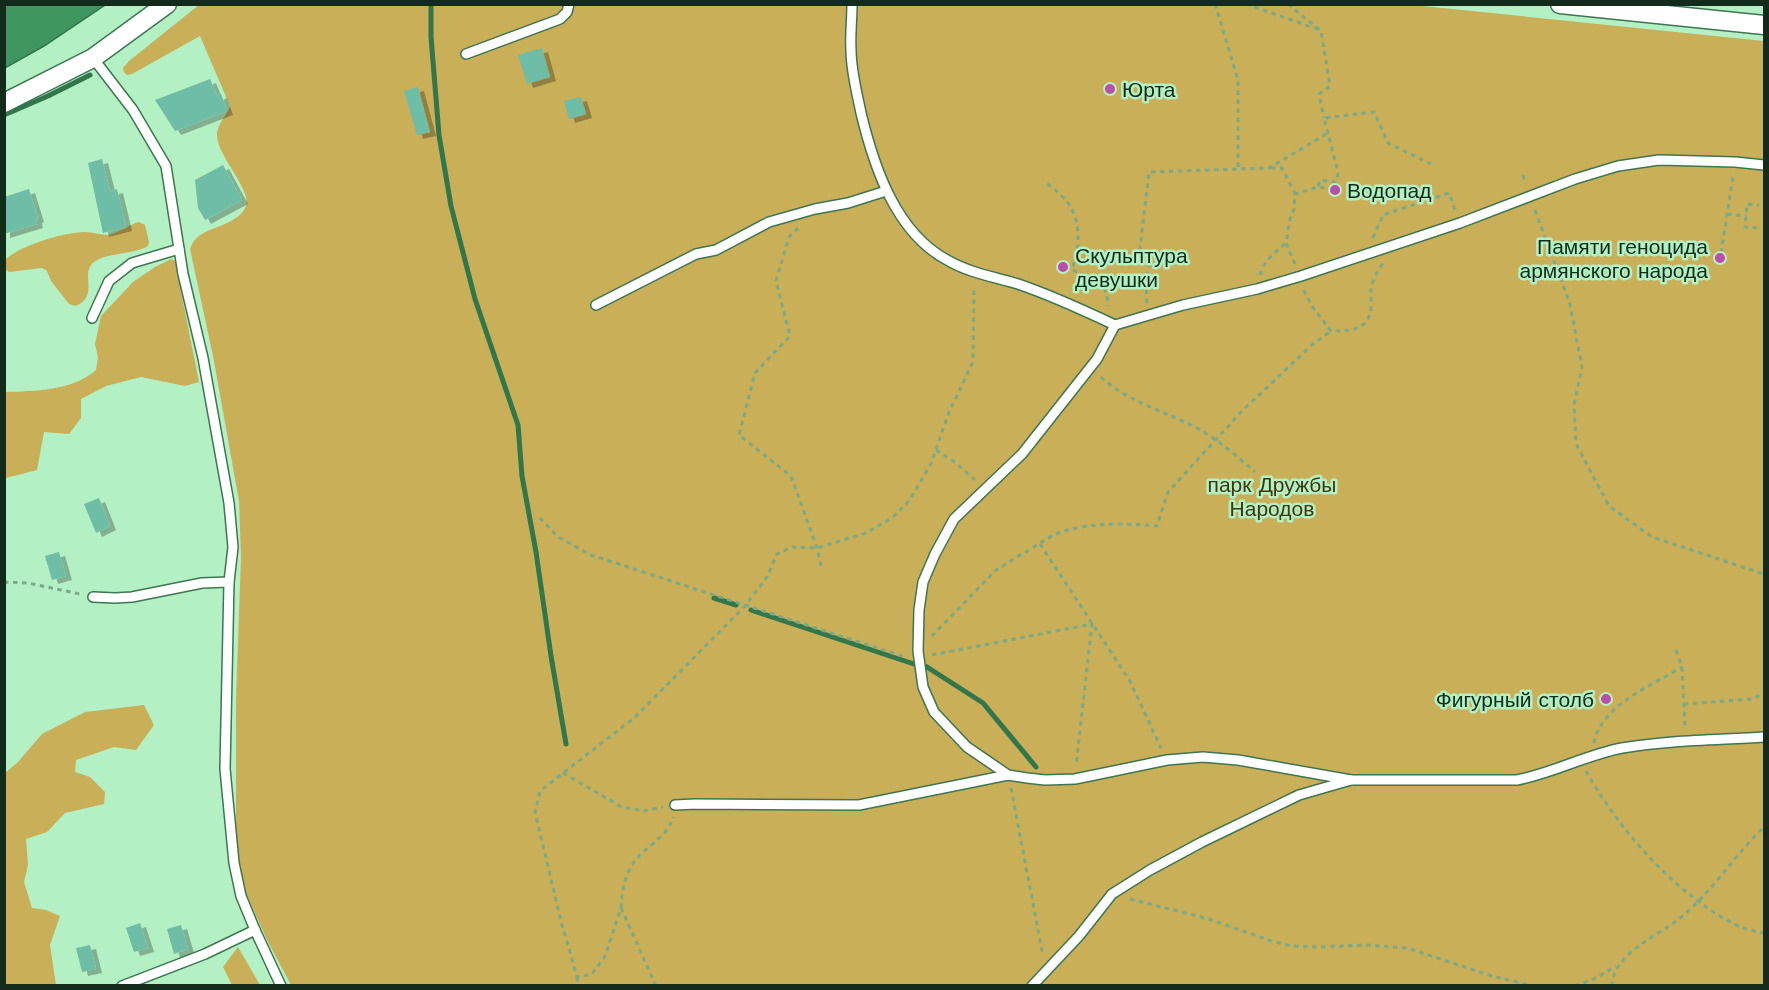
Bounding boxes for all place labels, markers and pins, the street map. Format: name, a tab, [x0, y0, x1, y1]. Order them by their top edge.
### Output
place label: Юрта	[1122, 77, 1176, 102]
marker: Юрта	[1103, 82, 1117, 96]
place label: Водопад	[1347, 178, 1431, 203]
marker: Водопад	[1328, 183, 1342, 197]
place label: Памяти геноцида армянского народа	[1519, 234, 1708, 283]
place label: Скульптура девушки	[1075, 243, 1188, 292]
marker: Памяти геноцида армянского народа	[1713, 251, 1727, 265]
marker: Скульптура девушки	[1056, 260, 1070, 274]
place label: Фигурный столб	[1436, 687, 1594, 712]
marker: Фигурный столб	[1599, 692, 1613, 706]

